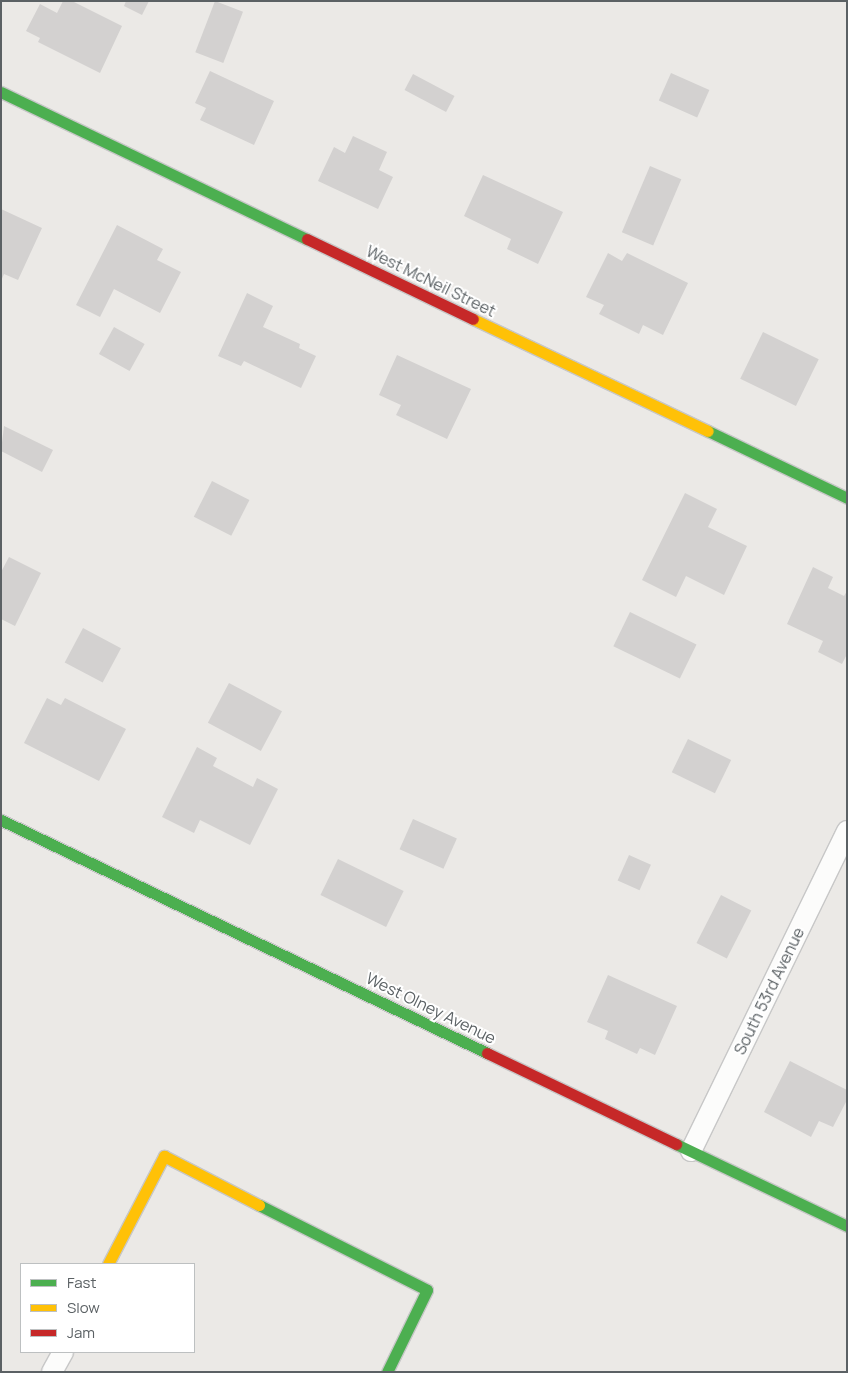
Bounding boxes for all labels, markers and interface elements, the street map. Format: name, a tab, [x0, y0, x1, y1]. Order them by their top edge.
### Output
street label: West McNeil Street	[363, 241, 499, 321]
street label: South 53rd Avenue	[730, 924, 808, 1058]
street label: West Olney Avenue	[363, 968, 499, 1048]
legend	[20, 1263, 195, 1353]
text: Fast	[67, 1272, 96, 1293]
text: Slow	[67, 1297, 100, 1318]
text: Jam	[67, 1322, 95, 1343]

